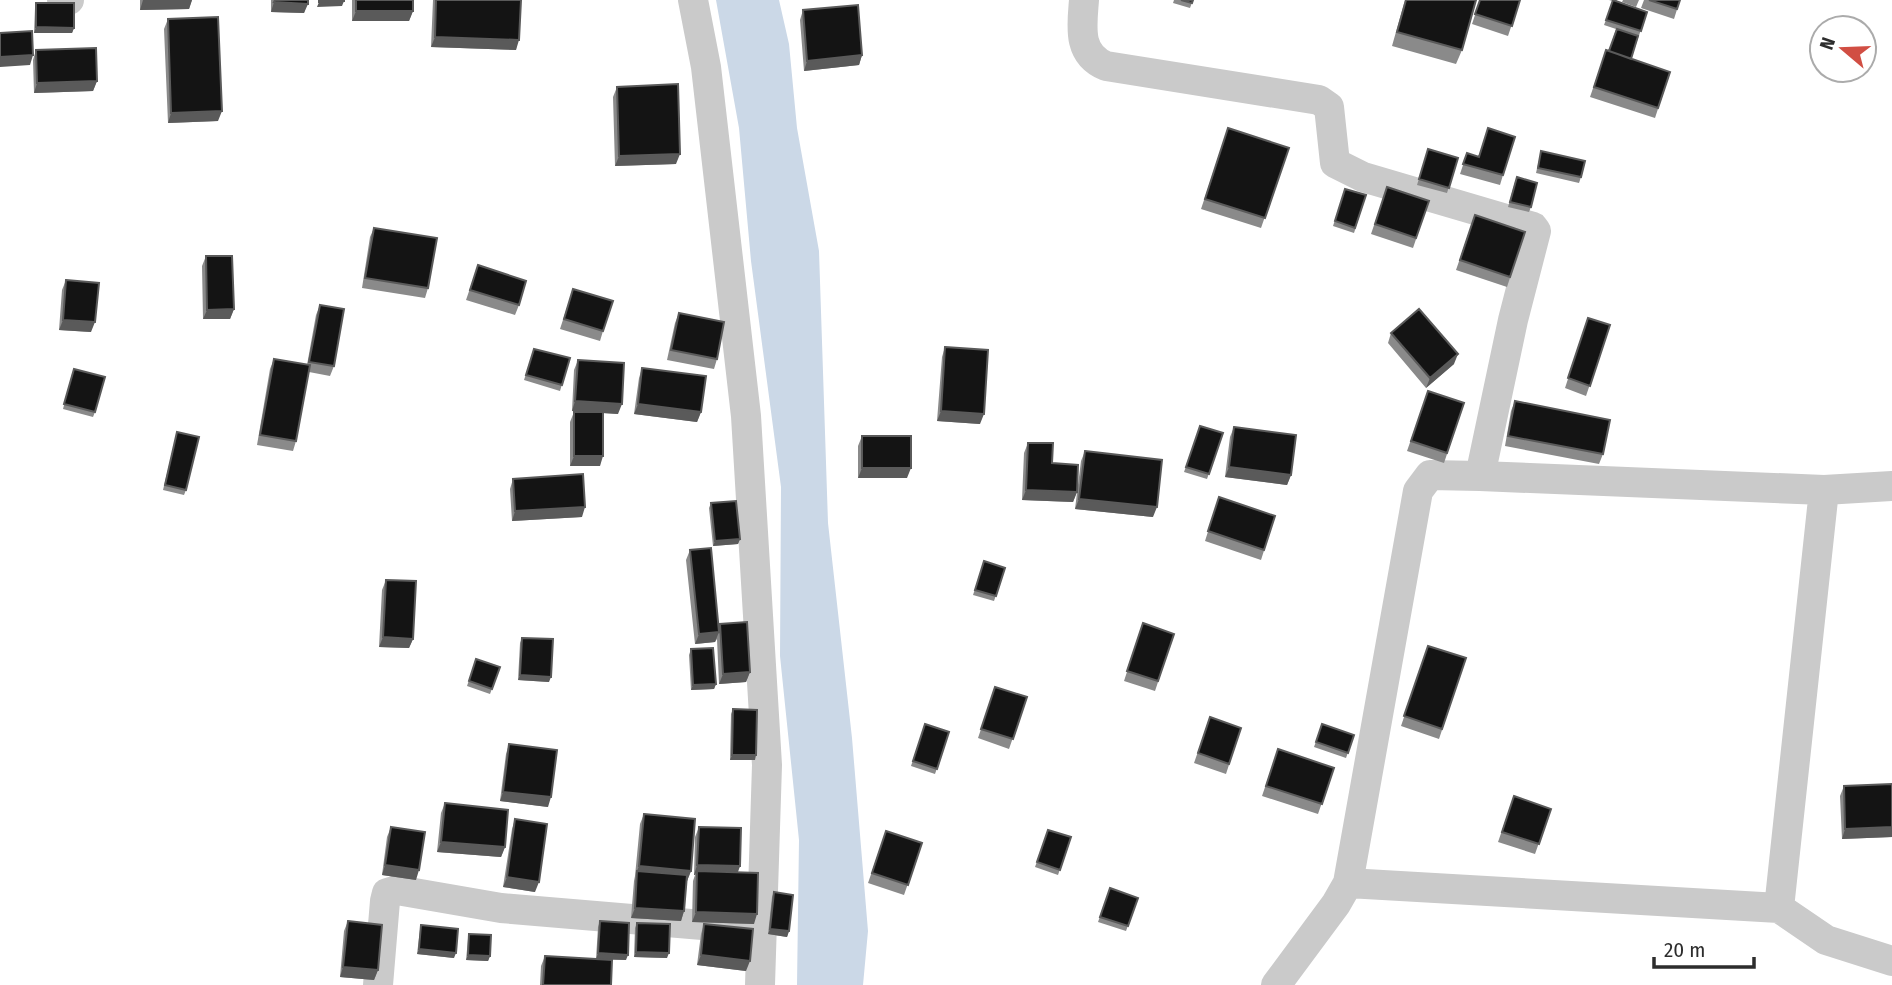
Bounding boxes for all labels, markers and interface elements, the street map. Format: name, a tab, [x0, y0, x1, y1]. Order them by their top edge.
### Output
north arrow	[1808, 14, 1878, 84]
text: N	[1815, 34, 1840, 53]
scale bar	[1654, 926, 1754, 970]
text: 20 m	[1664, 937, 1705, 963]

